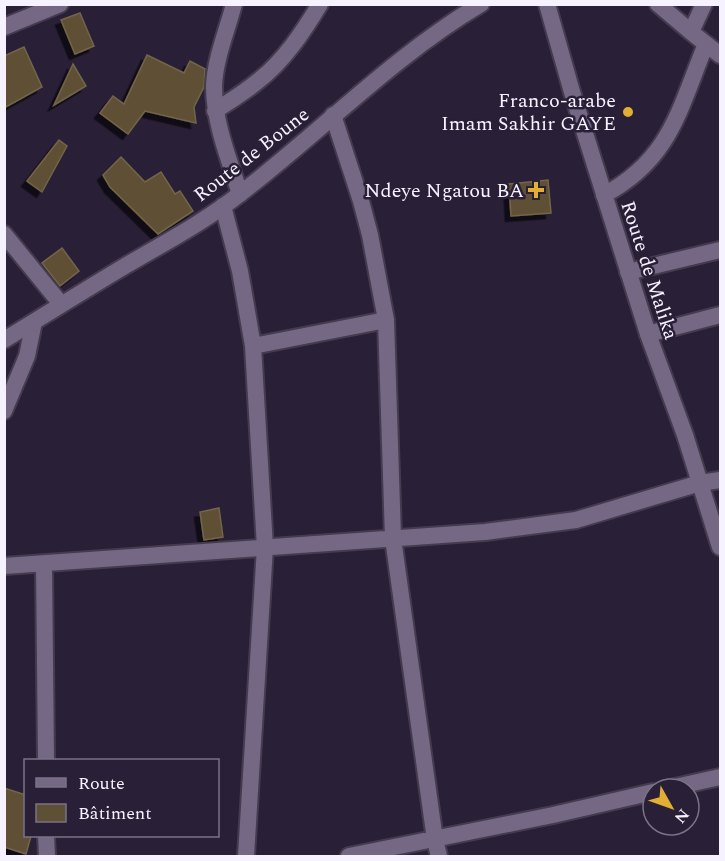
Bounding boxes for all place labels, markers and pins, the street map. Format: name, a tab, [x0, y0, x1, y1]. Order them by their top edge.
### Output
place label: Franco-arabe Imam Sakhir GAYE	[441, 86, 616, 139]
marker: Franco-arabe Imam Sakhir GAYE	[621, 105, 635, 119]
place label: Ndeye Ngatou BA	[365, 176, 524, 206]
marker: Ndeye Ngatou BA	[529, 183, 543, 197]

